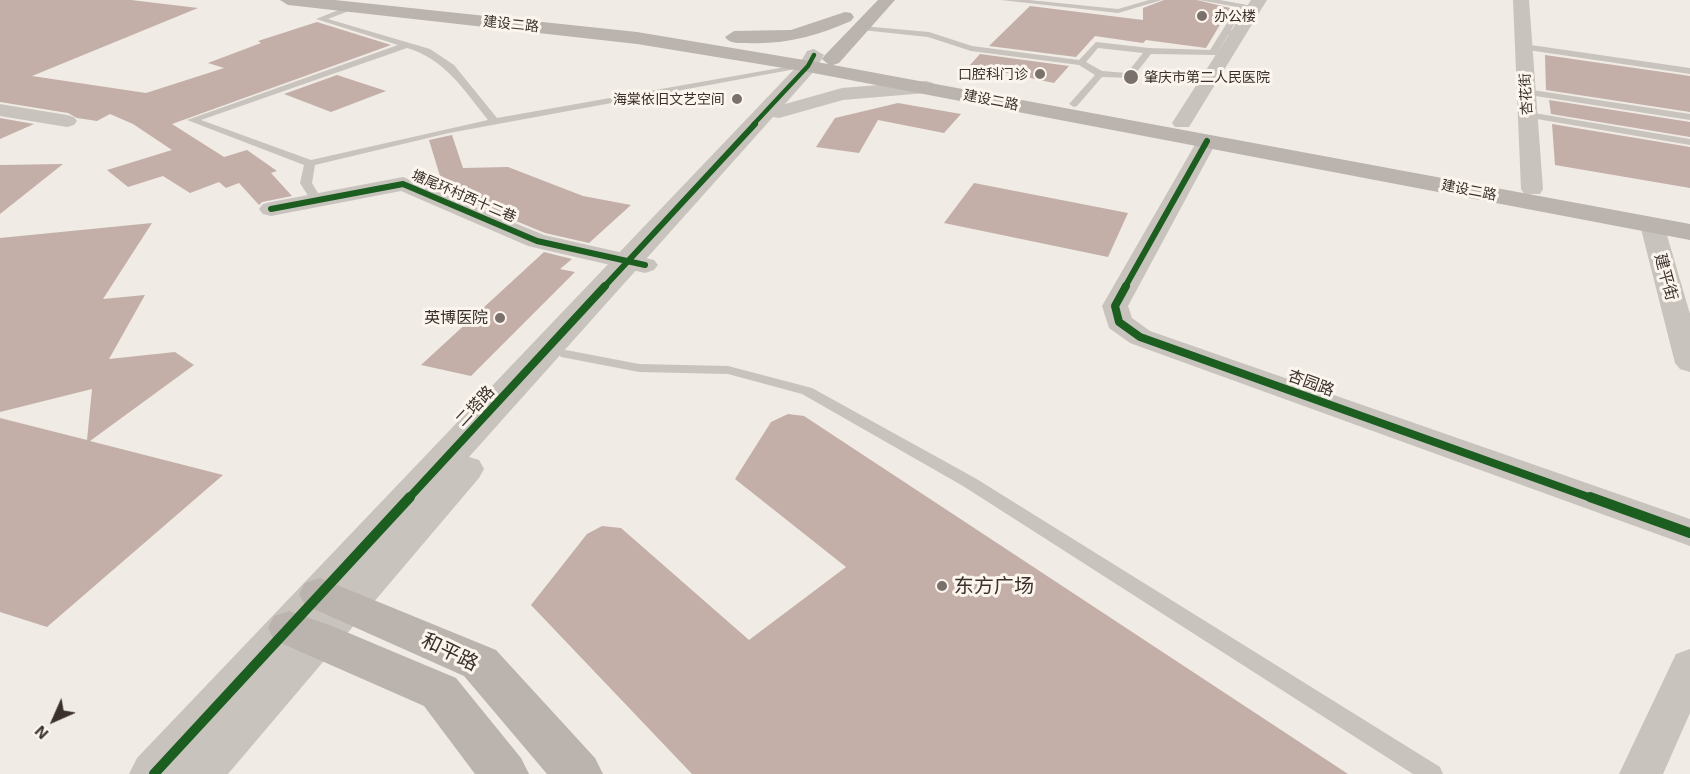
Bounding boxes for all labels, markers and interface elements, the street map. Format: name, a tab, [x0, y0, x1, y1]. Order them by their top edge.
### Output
place label: 办公楼	[1214, 8, 1256, 24]
marker: 办公楼	[1195, 9, 1209, 23]
street label: 建设二路	[482, 13, 540, 35]
place label: 口腔科门诊	[958, 66, 1028, 82]
marker: 口腔科门诊	[1033, 67, 1047, 81]
marker: 肇庆市第二人民医院	[1122, 68, 1140, 86]
place label: 肇庆市第二人民医院	[1144, 69, 1270, 85]
street label: 杏花街	[1517, 73, 1535, 115]
street label: 建设二路	[962, 86, 1020, 114]
place label: 海棠依旧文艺空间	[613, 91, 725, 107]
marker: 海棠依旧文艺空间	[730, 92, 744, 106]
street label: 塘尾环村西十二巷	[409, 166, 519, 226]
street label: 建设二路	[1440, 176, 1498, 204]
street label: 建平街	[1651, 251, 1681, 303]
place label: 英博医院	[424, 308, 488, 328]
marker: 英博医院	[493, 311, 507, 325]
street label: 杏园路	[1285, 366, 1337, 400]
street label: 二塔路	[452, 382, 498, 430]
place label: 东方广场	[954, 574, 1034, 598]
marker: 东方广场	[935, 579, 949, 593]
street label: 和平路	[418, 628, 482, 676]
north arrow	[24, 690, 84, 750]
text: N	[30, 722, 52, 744]

